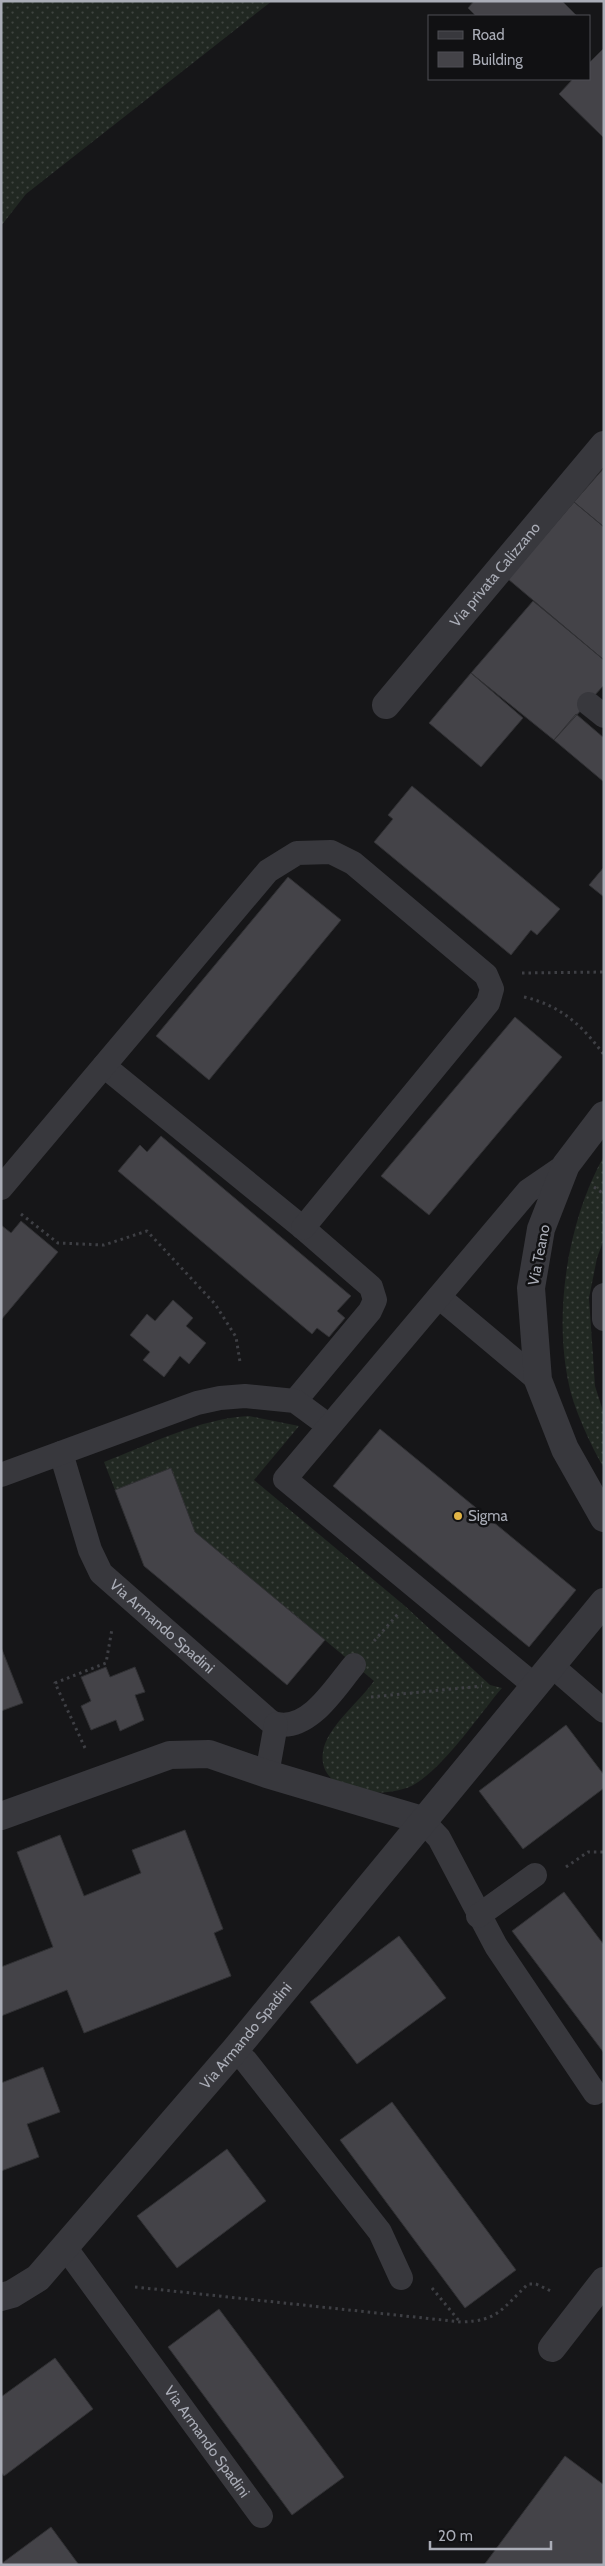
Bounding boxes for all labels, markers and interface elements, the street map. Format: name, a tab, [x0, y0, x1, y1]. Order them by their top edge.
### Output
legend	[428, 15, 590, 80]
text: Road	[472, 26, 505, 44]
text: Building	[472, 51, 523, 69]
street label: Via privata Calizzano	[446, 519, 544, 631]
street label: Via Teano	[524, 1223, 554, 1287]
place label: Sigma	[468, 1507, 508, 1525]
marker: Sigma	[452, 1510, 464, 1522]
street label: Via Armando Spadini	[106, 1576, 218, 1677]
street label: Via Armando Spadini	[196, 1979, 296, 2093]
street label: Via Armando Spadini	[160, 2382, 254, 2501]
scale bar	[430, 2518, 551, 2550]
text: 20 m	[438, 2527, 473, 2545]

